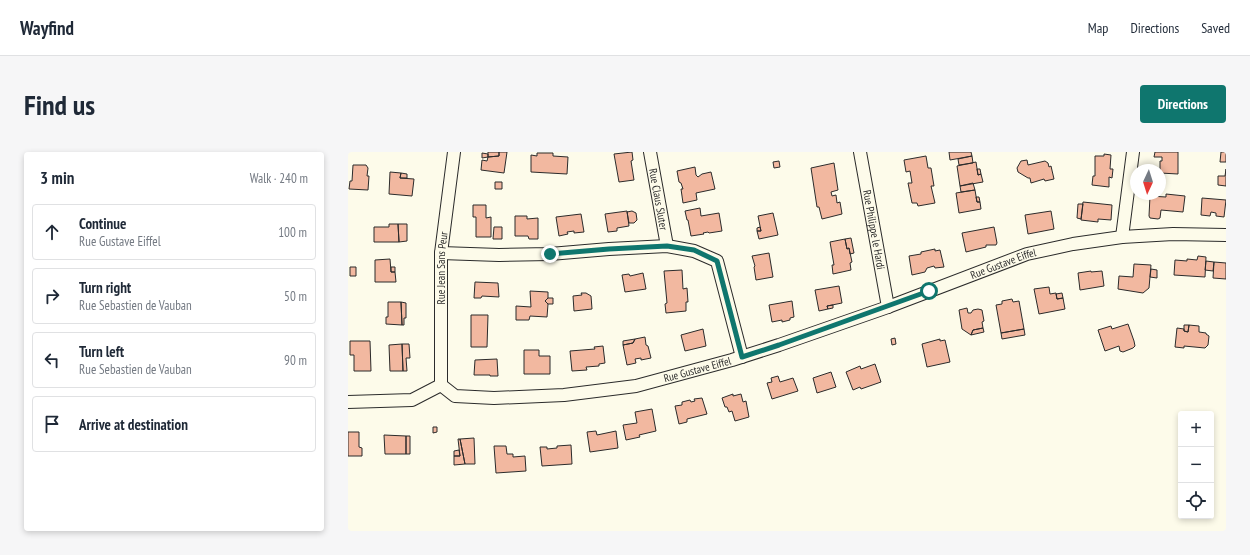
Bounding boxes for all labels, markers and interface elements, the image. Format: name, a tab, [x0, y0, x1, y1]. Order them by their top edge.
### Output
text: Wayfind	[20, 16, 74, 40]
text: Map	[1088, 19, 1108, 37]
text: Directions	[1130, 19, 1179, 37]
text: Saved	[1201, 19, 1230, 37]
button: Directions	[1140, 85, 1226, 123]
text: Find us	[24, 86, 95, 123]
north arrow	[1130, 164, 1166, 200]
text: 3 min	[40, 167, 74, 189]
street label: Rue Claus Sluter	[646, 167, 671, 231]
text: Walk · 240 m	[250, 170, 308, 187]
street label: Rue Philippe le Hardi	[860, 189, 888, 271]
text: Continue	[79, 214, 126, 233]
icon: ahead	[41, 221, 63, 243]
text: 100 m	[278, 224, 307, 241]
street label: Rue Jean Sans Peur	[434, 231, 451, 304]
text: Rue Gustave Eiffel	[79, 233, 161, 250]
route end	[541, 245, 559, 263]
street label: Rue Gustave Eiffel	[968, 245, 1038, 282]
text: Turn right	[79, 278, 131, 297]
route start	[920, 282, 938, 300]
icon: right	[41, 285, 63, 307]
text: 50 m	[284, 288, 307, 305]
text: Rue Sebastien de Vauban	[79, 297, 192, 314]
text: Turn left	[79, 342, 124, 361]
icon: left	[41, 349, 63, 371]
text: 90 m	[284, 352, 307, 369]
street label: Rue Gustave Eiffel	[662, 353, 733, 385]
text: Rue Sebastien de Vauban	[79, 361, 192, 378]
map controls	[1178, 411, 1214, 519]
button: +	[1178, 411, 1214, 447]
icon: arrive	[41, 413, 63, 435]
text: Arrive at destination	[79, 415, 188, 434]
button: −	[1178, 447, 1214, 483]
button: locate	[1178, 483, 1214, 519]

